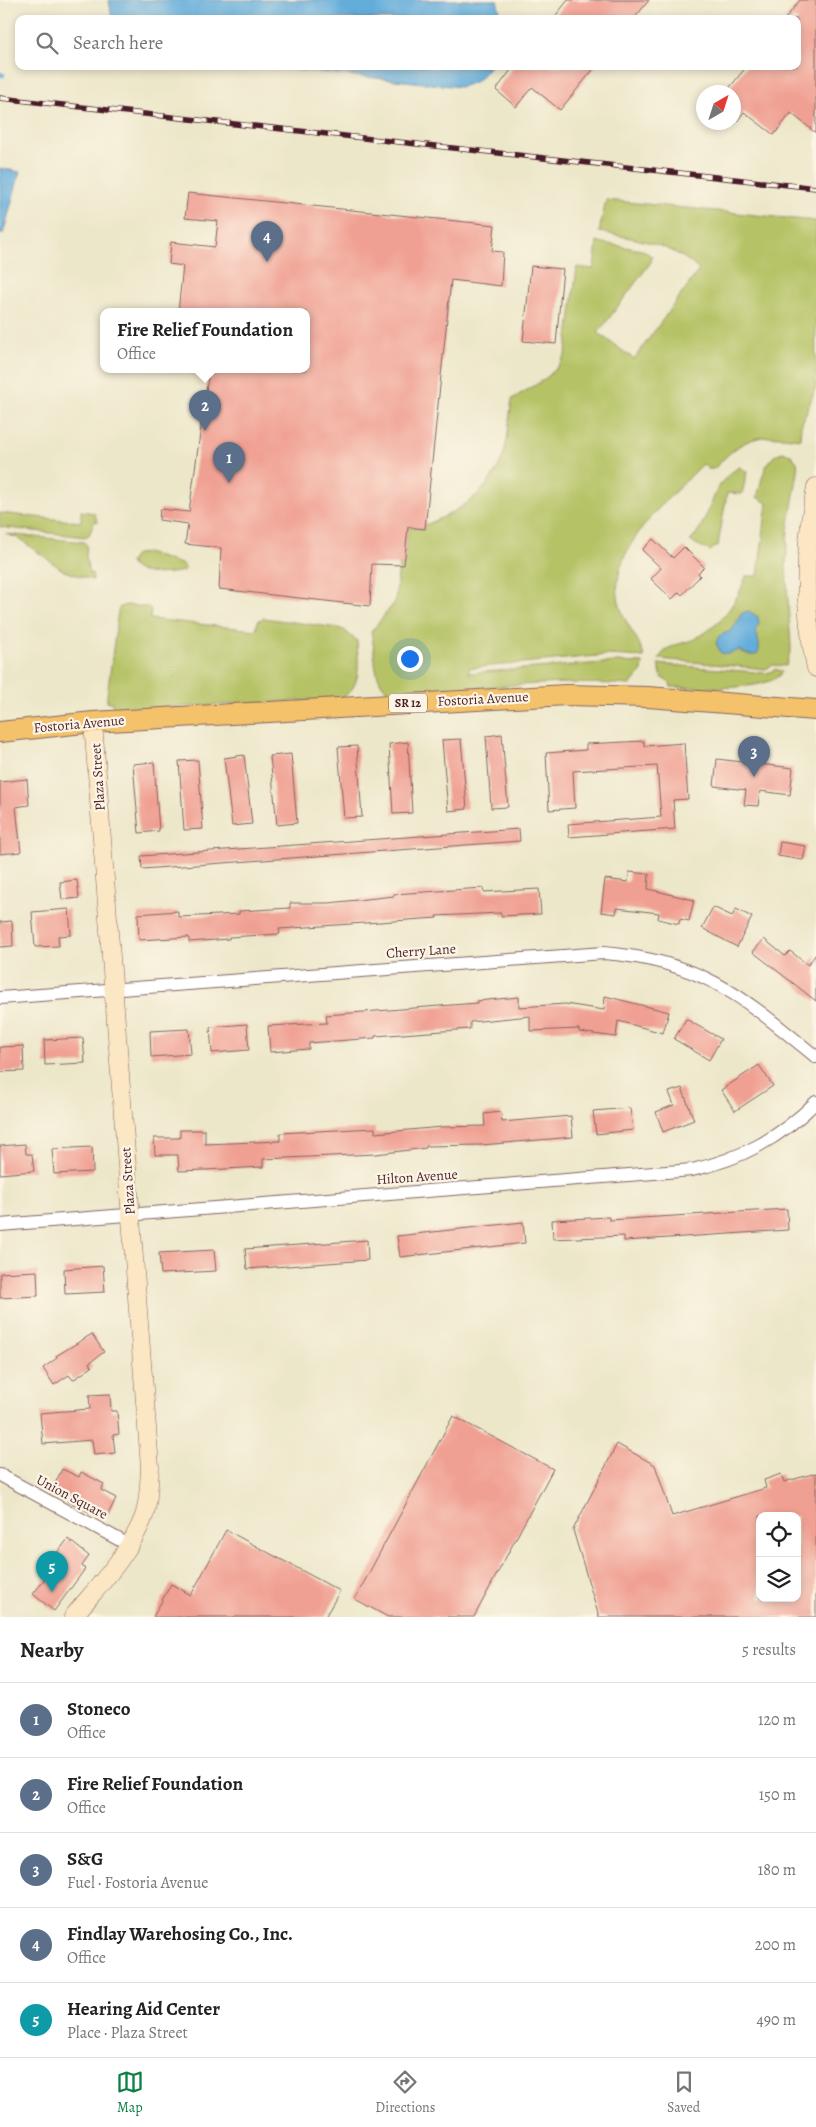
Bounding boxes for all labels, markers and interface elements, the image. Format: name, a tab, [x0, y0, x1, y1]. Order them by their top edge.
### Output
search box	[15, 15, 801, 70]
icon: search	[33, 29, 61, 57]
text: Search here	[73, 30, 163, 56]
north arrow	[696, 85, 741, 130]
pin: 4	[251, 221, 283, 262]
popup	[100, 308, 310, 373]
text: Fire Relief Foundation	[117, 317, 293, 343]
text: Office	[117, 343, 156, 365]
pin: 2	[189, 390, 221, 431]
pin: 1	[213, 442, 245, 483]
your location	[397, 646, 423, 672]
street label: Fostoria Avenue	[437, 687, 529, 711]
road number: SR 12	[389, 694, 427, 712]
street label: Fostoria Avenue	[33, 711, 125, 737]
pin: 3	[738, 736, 770, 777]
street label: Plaza Street	[86, 742, 110, 811]
street label: Cherry Lane	[385, 939, 457, 963]
street label: Plaza Street	[116, 1146, 140, 1215]
street label: Hilton Avenue	[376, 1165, 458, 1189]
street label: Union Square	[33, 1470, 111, 1524]
map controls	[756, 1512, 801, 1602]
button: locate	[756, 1512, 801, 1557]
pin: 5	[36, 1551, 68, 1592]
button: layers	[756, 1557, 801, 1602]
text: Nearby	[20, 1636, 83, 1664]
text: 5 results	[742, 1639, 796, 1661]
text: Stoneco	[67, 1696, 131, 1722]
text: 1	[33, 1709, 39, 1731]
text: 120 m	[758, 1709, 796, 1731]
text: Office	[67, 1722, 106, 1744]
text: Fire Relief Foundation	[67, 1771, 243, 1797]
text: 2	[32, 1784, 40, 1806]
text: 150 m	[759, 1784, 796, 1806]
text: Office	[67, 1797, 106, 1819]
text: S&G	[67, 1846, 103, 1872]
text: 3	[33, 1859, 39, 1881]
text: 180 m	[758, 1859, 796, 1881]
text: Fuel · Fostoria Avenue	[67, 1872, 208, 1894]
text: Findlay Warehosing Co., Inc.	[67, 1921, 293, 1947]
text: 4	[32, 1934, 40, 1956]
text: 200 m	[755, 1934, 796, 1956]
text: Office	[67, 1947, 106, 1969]
text: Hearing Aid Center	[67, 1996, 220, 2022]
text: 5	[33, 2009, 39, 2031]
text: 490 m	[756, 2009, 796, 2031]
text: Place · Plaza Street	[67, 2022, 188, 2044]
tab: Map	[116, 2068, 144, 2117]
tab: Directions	[375, 2068, 435, 2117]
tab: Saved	[667, 2068, 700, 2117]

